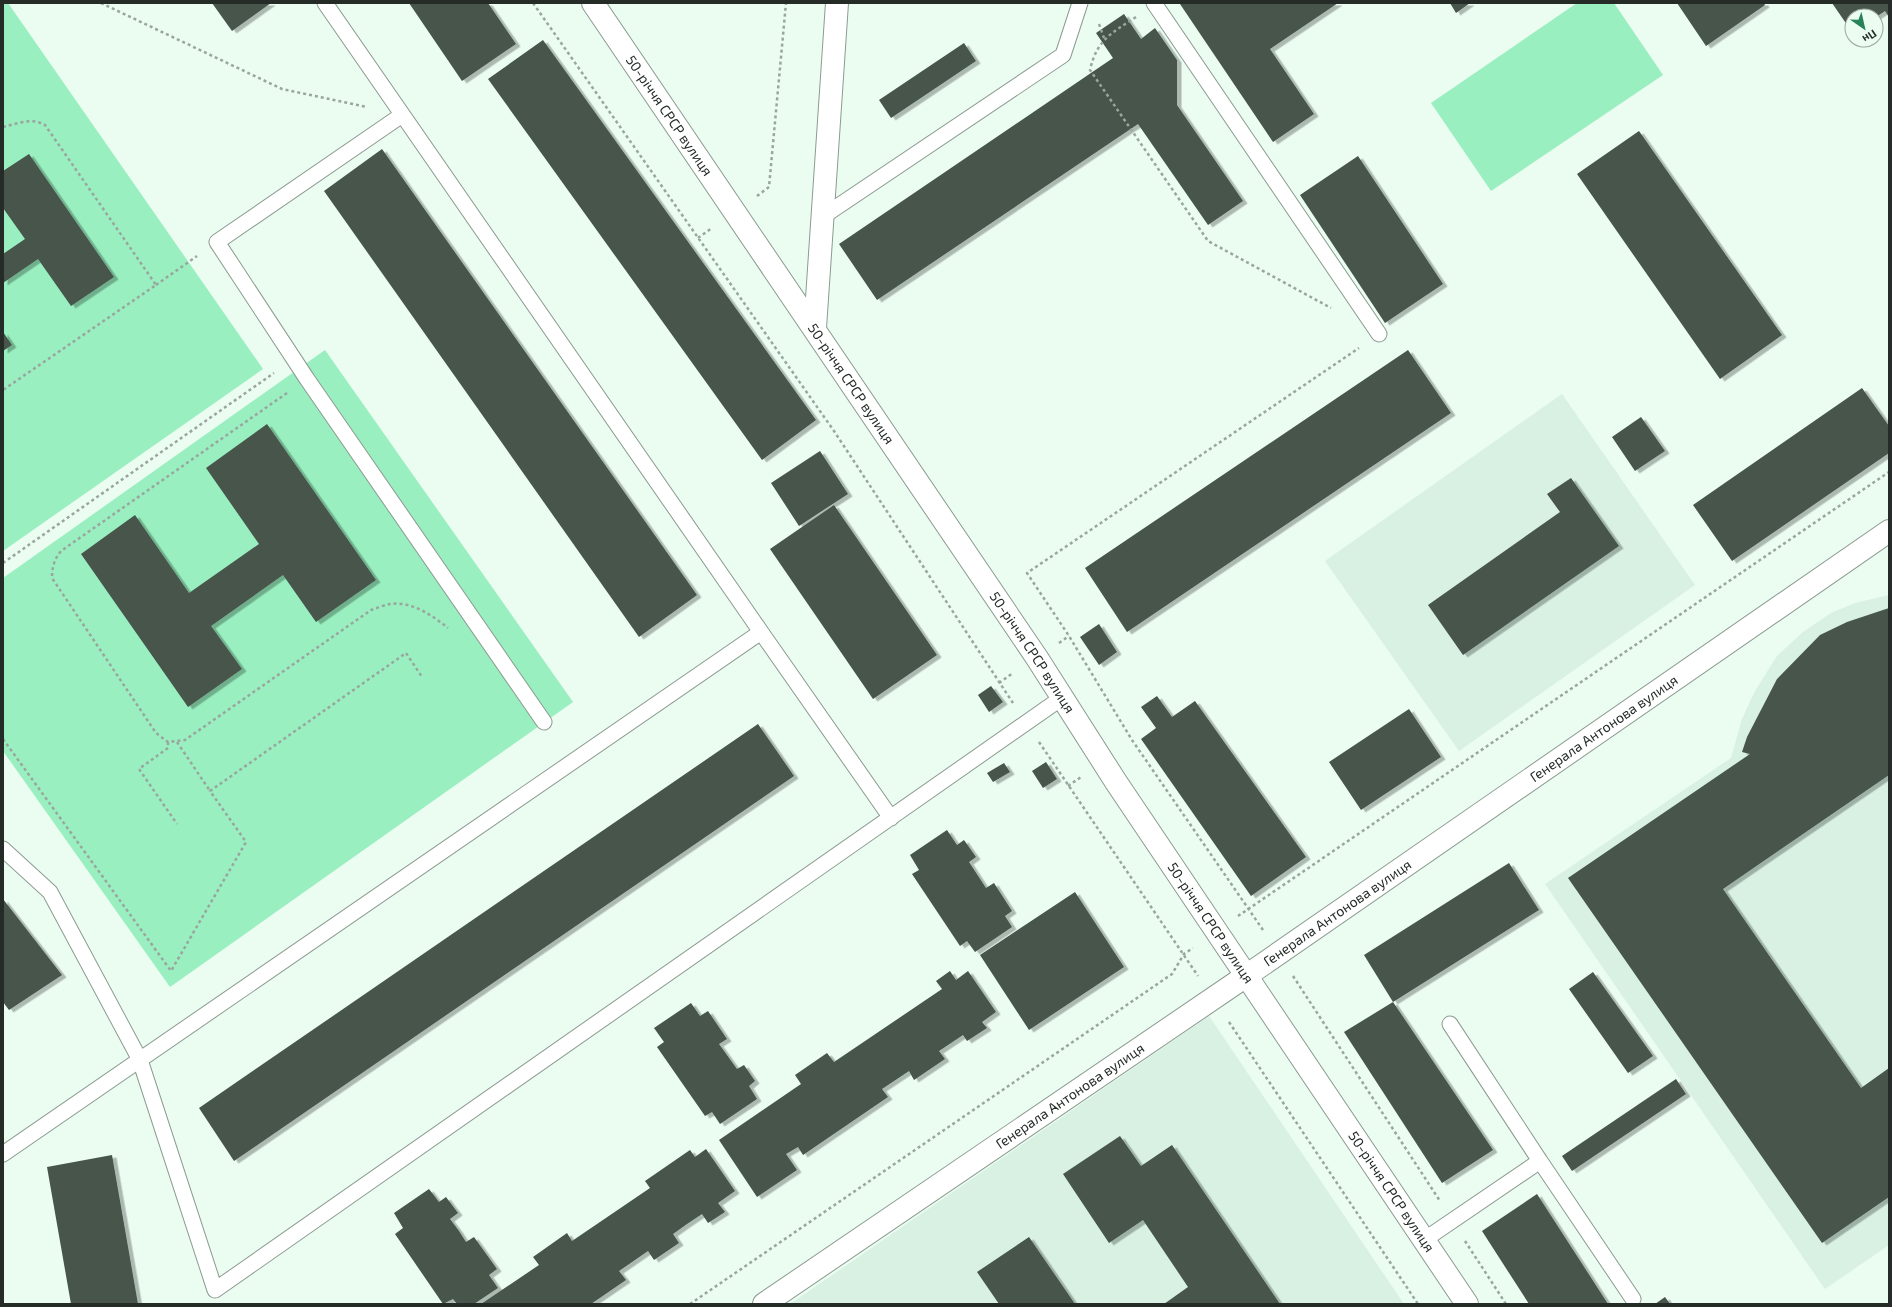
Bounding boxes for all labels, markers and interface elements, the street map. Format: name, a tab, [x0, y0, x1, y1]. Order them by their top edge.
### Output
north arrow	[1844, 8, 1884, 48]
text: Пн	[1860, 27, 1879, 46]
street label: 50-річчя СРСР вулиця	[623, 52, 717, 179]
street label: 50-річчя СРСР вулиця	[805, 320, 898, 447]
street label: 50-річчя СРСР вулиця	[986, 588, 1079, 716]
street label: Генерала Антонова вулиця	[1526, 671, 1681, 785]
street label: Генерала Антонова вулиця	[1260, 855, 1414, 970]
street label: 50-річчя СРСР вулиця	[1164, 859, 1258, 986]
street label: Генерала Антонова вулиця	[992, 1039, 1147, 1152]
street label: 50-річчя СРСР вулиця	[1345, 1128, 1439, 1255]

